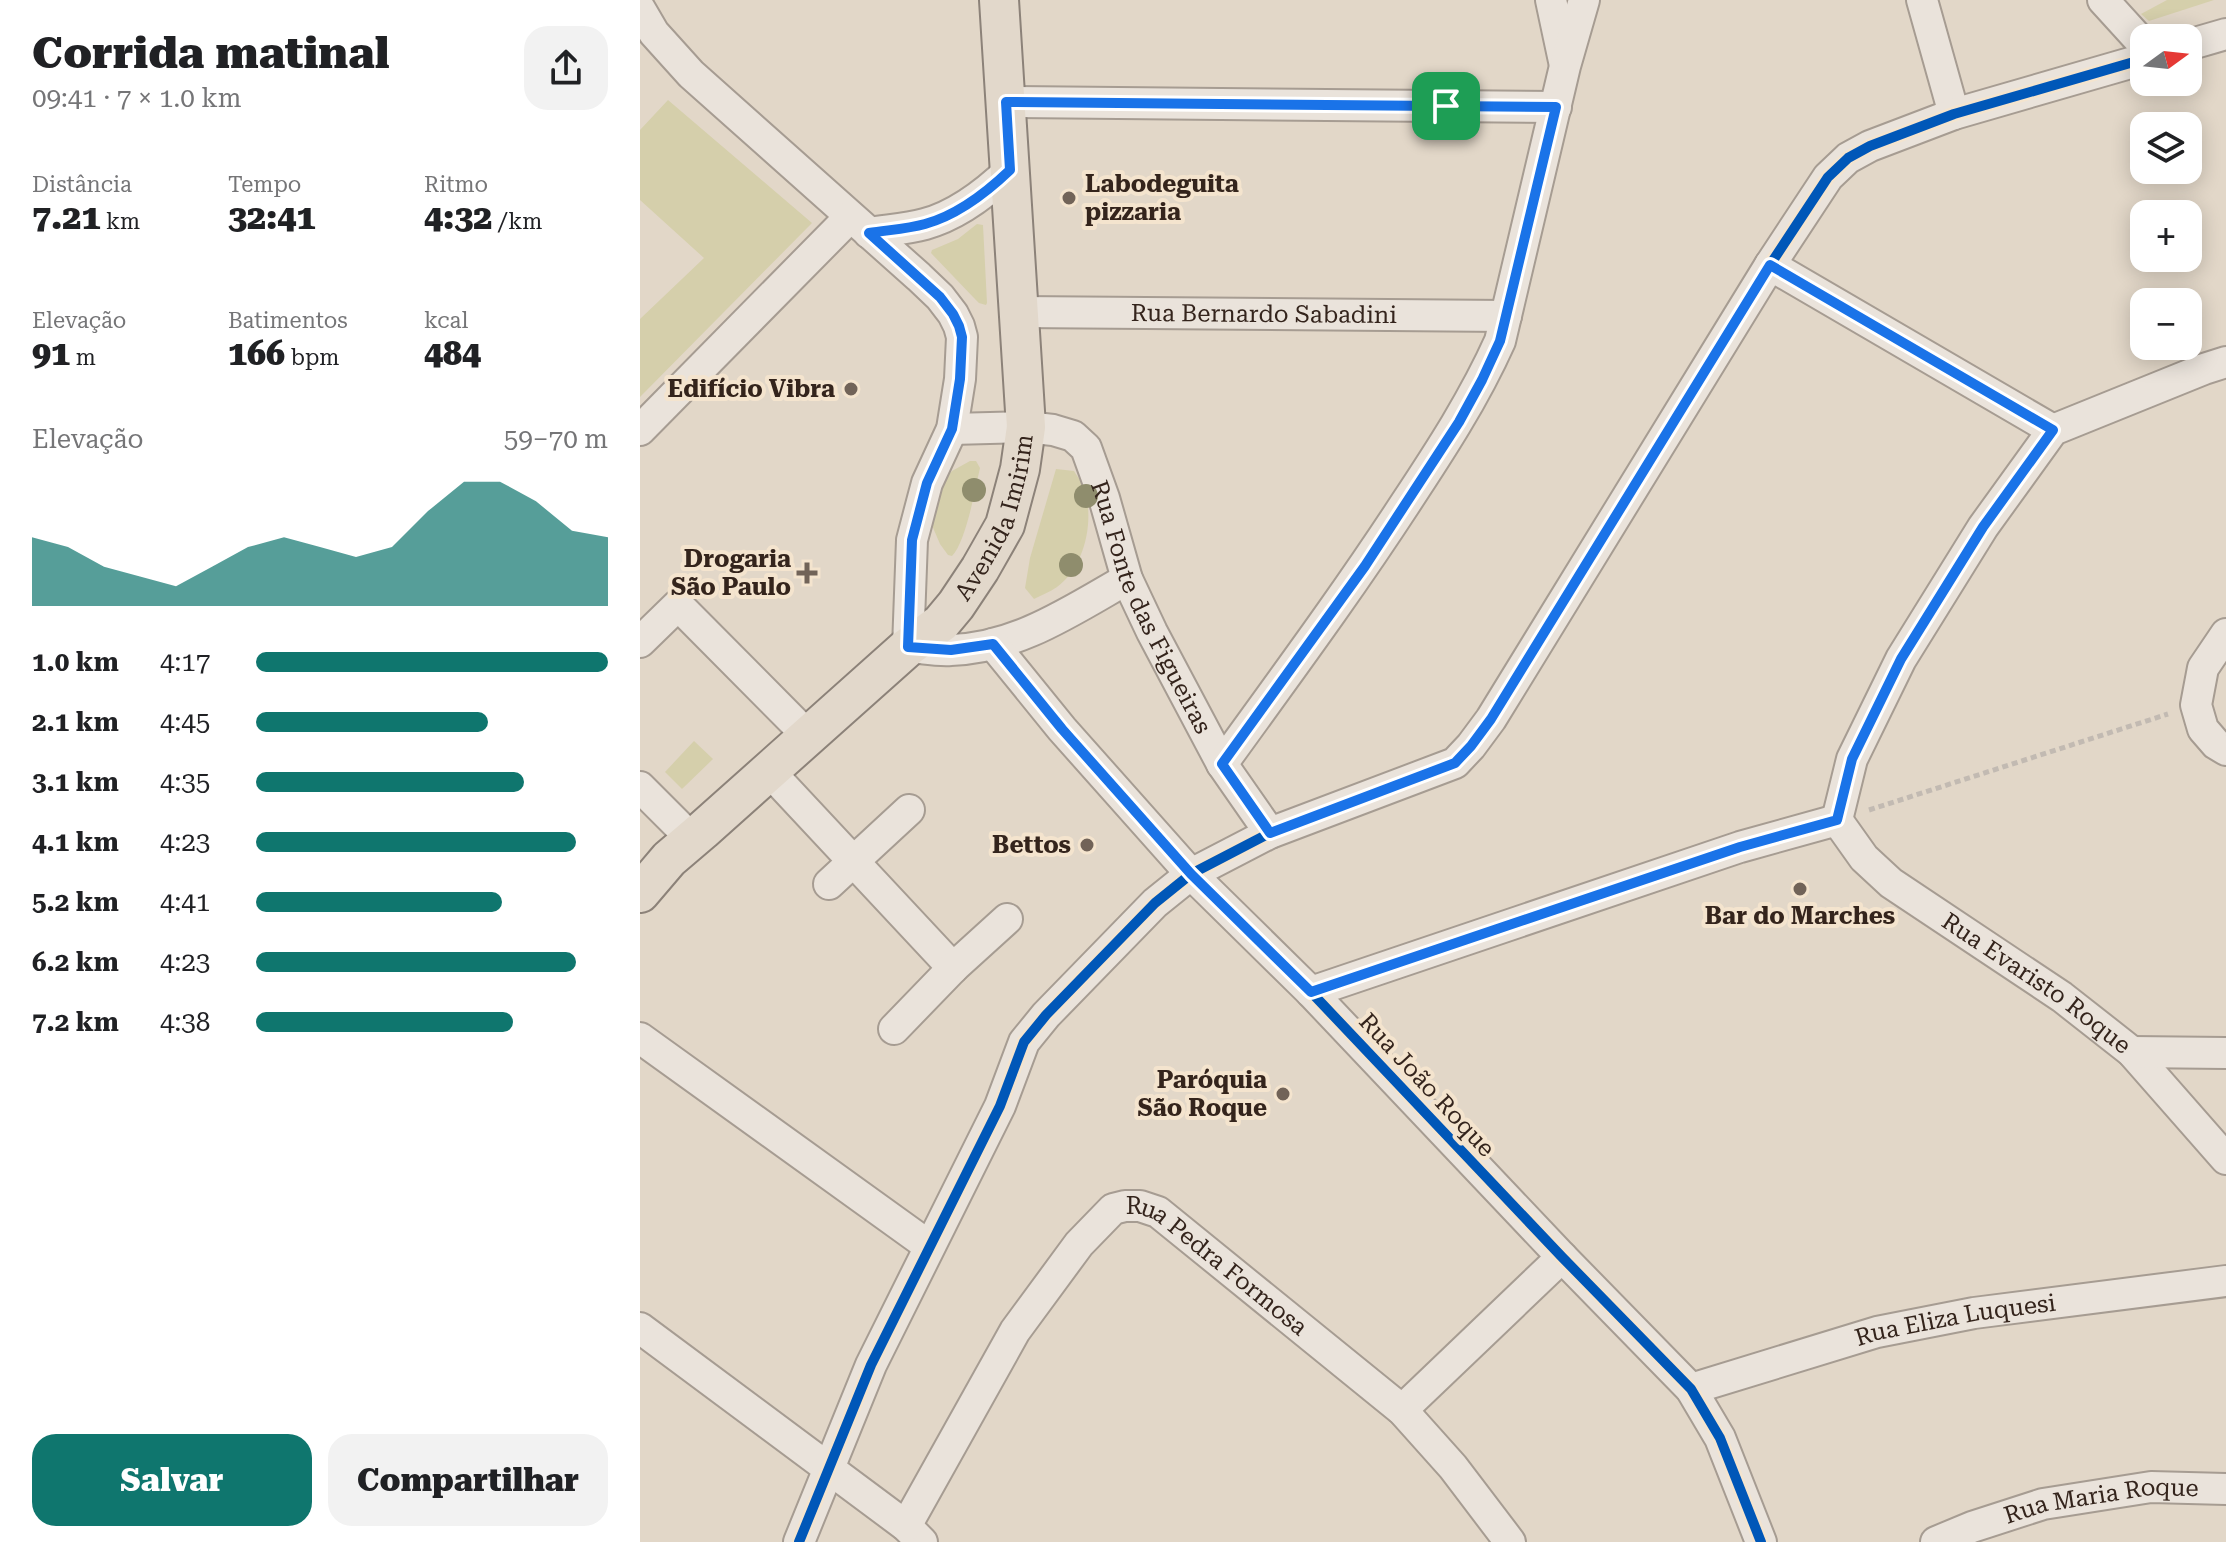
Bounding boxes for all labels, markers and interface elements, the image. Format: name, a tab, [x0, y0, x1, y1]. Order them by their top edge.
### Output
north arrow	[2130, 24, 2202, 96]
map controls	[2130, 24, 2202, 360]
button: share	[524, 26, 608, 110]
text: Corrida matinal	[32, 27, 389, 79]
pin	[1412, 72, 1480, 140]
text: 09:41 · 7 × 1.0 km	[32, 83, 242, 113]
icon: arrive	[1424, 84, 1468, 128]
button: layers	[2130, 112, 2202, 184]
place label: Labodeguita pizzaria	[1085, 170, 1239, 226]
text: Distância	[32, 172, 132, 197]
text: Tempo	[228, 172, 301, 197]
text: Ritmo	[424, 172, 488, 197]
marker: Labodeguita pizzaria	[1060, 189, 1078, 207]
text: 7.21	[32, 197, 100, 237]
text: 32:41	[228, 197, 315, 237]
text: 4:32	[424, 197, 492, 237]
button: +	[2130, 200, 2202, 272]
text: km	[100, 209, 140, 234]
text: /km	[492, 209, 542, 234]
button: −	[2130, 288, 2202, 360]
street label: Rua Bernardo Sabadini	[1131, 299, 1398, 329]
text: Elevação	[32, 308, 126, 333]
text: Batimentos	[228, 308, 348, 333]
text: kcal	[424, 308, 468, 333]
text: 91	[32, 333, 70, 373]
text: 166	[228, 333, 285, 373]
text: 484	[424, 333, 481, 373]
text: m	[70, 345, 96, 370]
text: bpm	[285, 345, 339, 370]
place label: Edifício Vibra	[668, 375, 835, 403]
marker: Edifício Vibra	[842, 380, 860, 398]
text: Elevação	[32, 424, 143, 454]
text: 59–70 m	[504, 424, 608, 454]
street label: Avenida Imirim	[949, 432, 1039, 606]
street label: Rua Fonte das Figueiras	[1085, 477, 1217, 738]
place label: Drogaria São Paulo	[671, 545, 791, 601]
marker: Drogaria São Paulo	[798, 564, 816, 582]
text: 1.0 km	[32, 647, 119, 677]
text: 4:17	[160, 647, 210, 677]
text: 2.1 km	[32, 707, 119, 737]
text: 4:45	[160, 707, 210, 737]
text: 3.1 km	[32, 767, 119, 797]
text: 4:35	[160, 767, 210, 797]
text: 4.1 km	[32, 827, 119, 857]
text: 4:23	[160, 827, 210, 857]
place label: Bettos	[992, 831, 1071, 859]
marker: Bettos	[1078, 836, 1096, 854]
marker: Bar do Marches	[1791, 880, 1809, 898]
text: 5.2 km	[32, 887, 119, 917]
text: 4:41	[160, 887, 210, 917]
place label: Bar do Marches	[1705, 902, 1895, 930]
street label: Rua Evaristo Roque	[1937, 907, 2136, 1060]
text: 6.2 km	[32, 947, 119, 977]
text: 4:23	[160, 947, 210, 977]
text: 7.2 km	[32, 1007, 119, 1037]
text: 4:38	[160, 1007, 210, 1037]
street label: Rua João Roque	[1353, 1007, 1501, 1163]
place label: Paróquia São Roque	[1137, 1066, 1267, 1122]
marker: Paróquia São Roque	[1274, 1085, 1292, 1103]
street label: Rua Pedra Formosa	[1126, 1192, 1313, 1341]
street label: Rua Eliza Luquesi	[1852, 1289, 2058, 1352]
button: Salvar	[32, 1434, 312, 1526]
button: Compartilhar	[328, 1434, 608, 1526]
street label: Rua Maria Roque	[2000, 1473, 2199, 1530]

